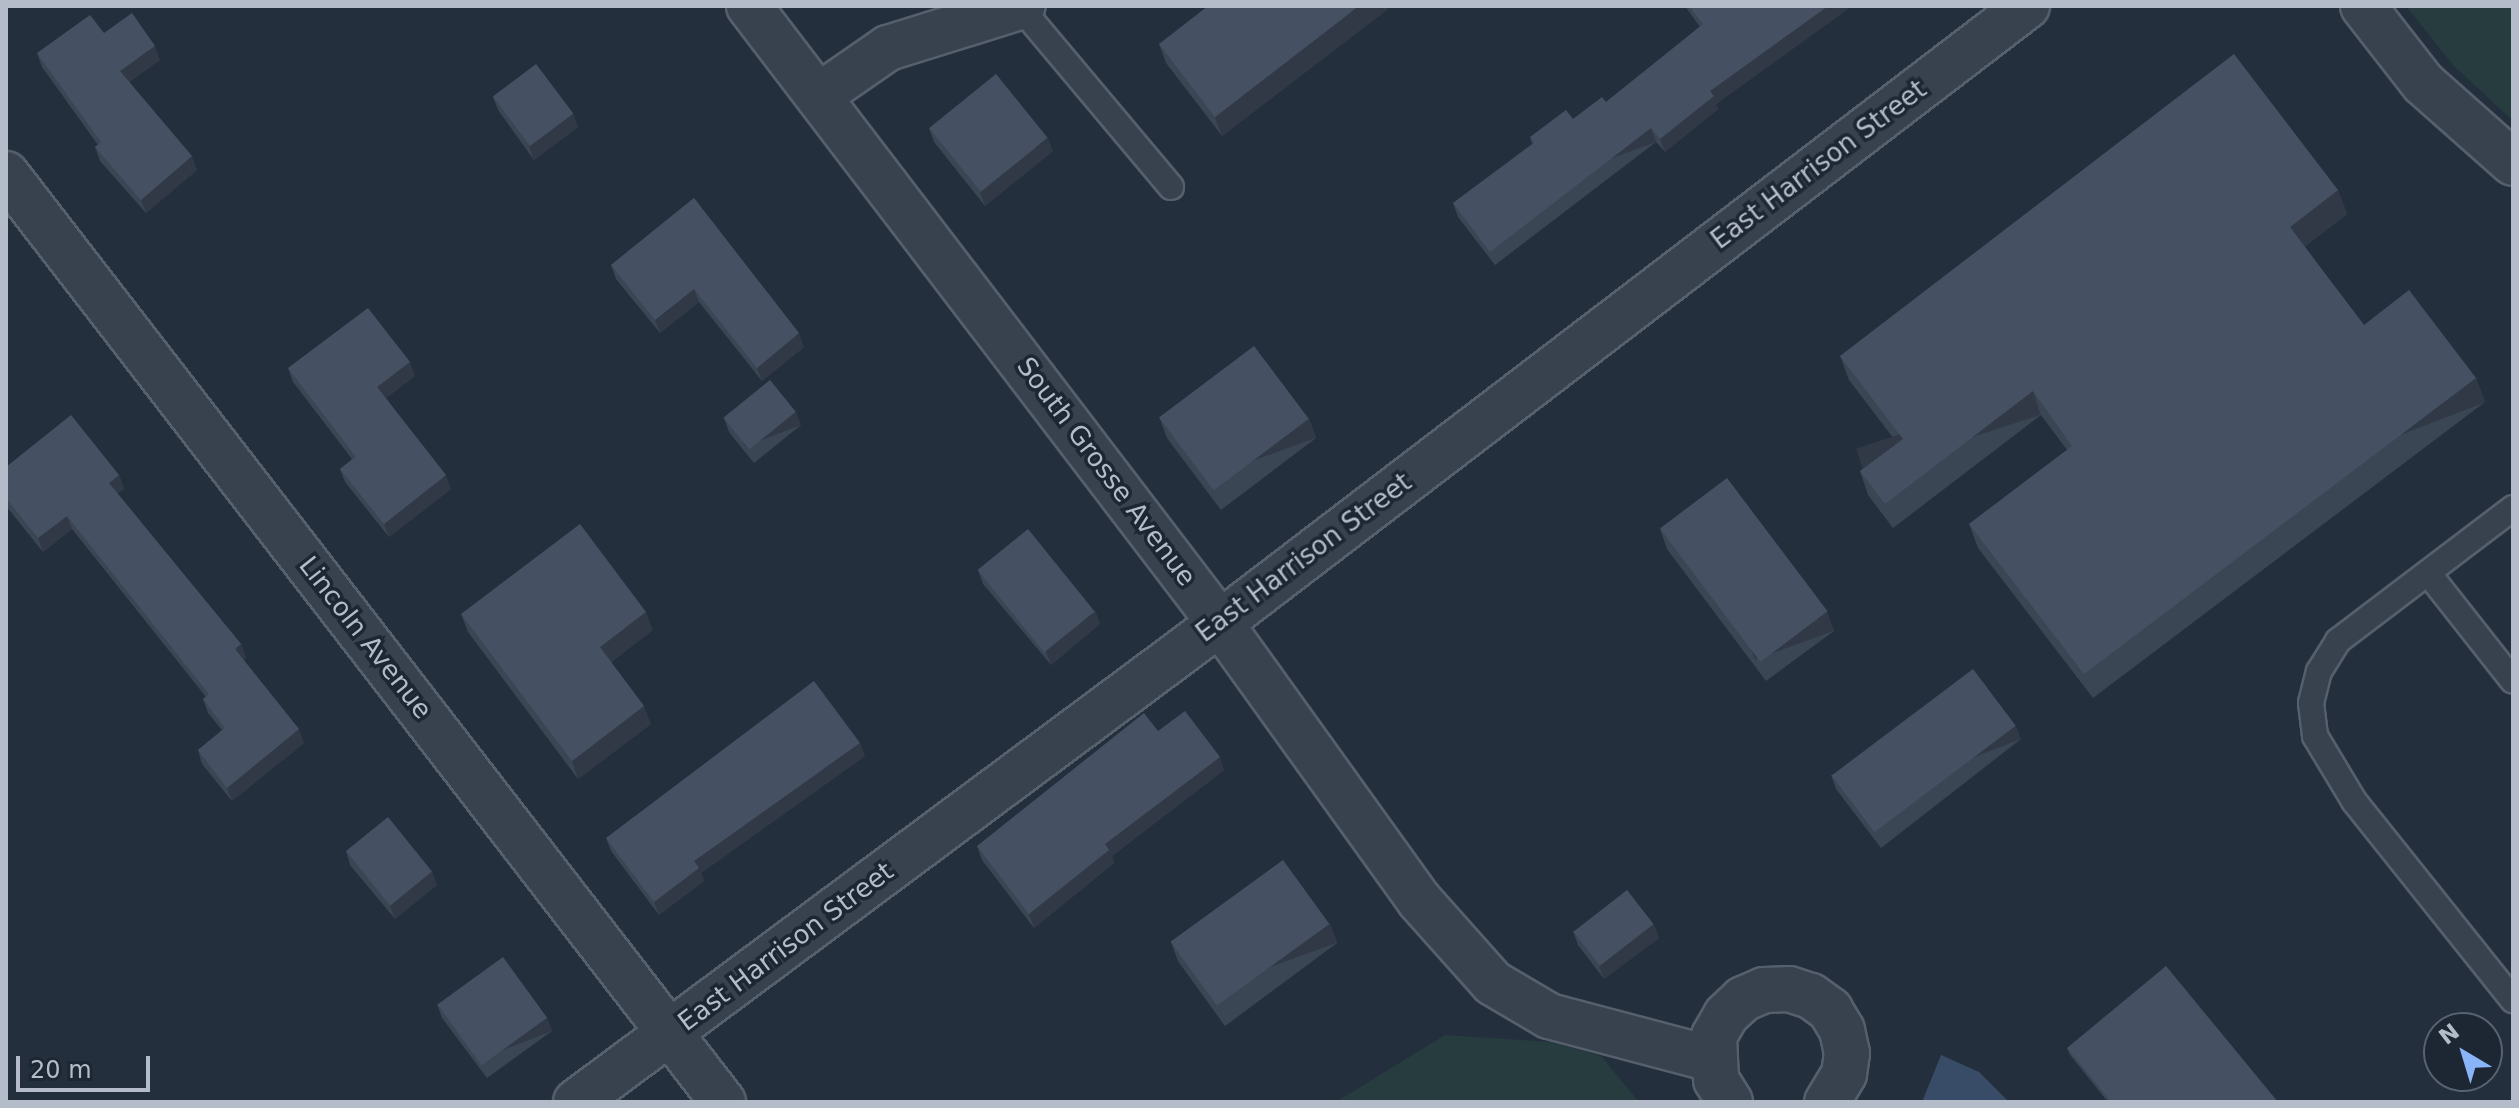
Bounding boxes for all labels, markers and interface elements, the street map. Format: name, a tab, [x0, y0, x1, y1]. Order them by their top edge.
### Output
street label: East Harrison Street	[1705, 74, 1933, 256]
street label: South Grosse Avenue	[1010, 352, 1202, 592]
street label: East Harrison Street	[1190, 467, 1418, 649]
street label: Lincoln Avenue	[292, 551, 438, 725]
street label: East Harrison Street	[672, 856, 900, 1038]
north arrow	[2423, 1012, 2503, 1092]
text: N	[2434, 1019, 2464, 1050]
scale bar	[20, 1040, 154, 1090]
text: 20 m	[30, 1056, 92, 1084]

